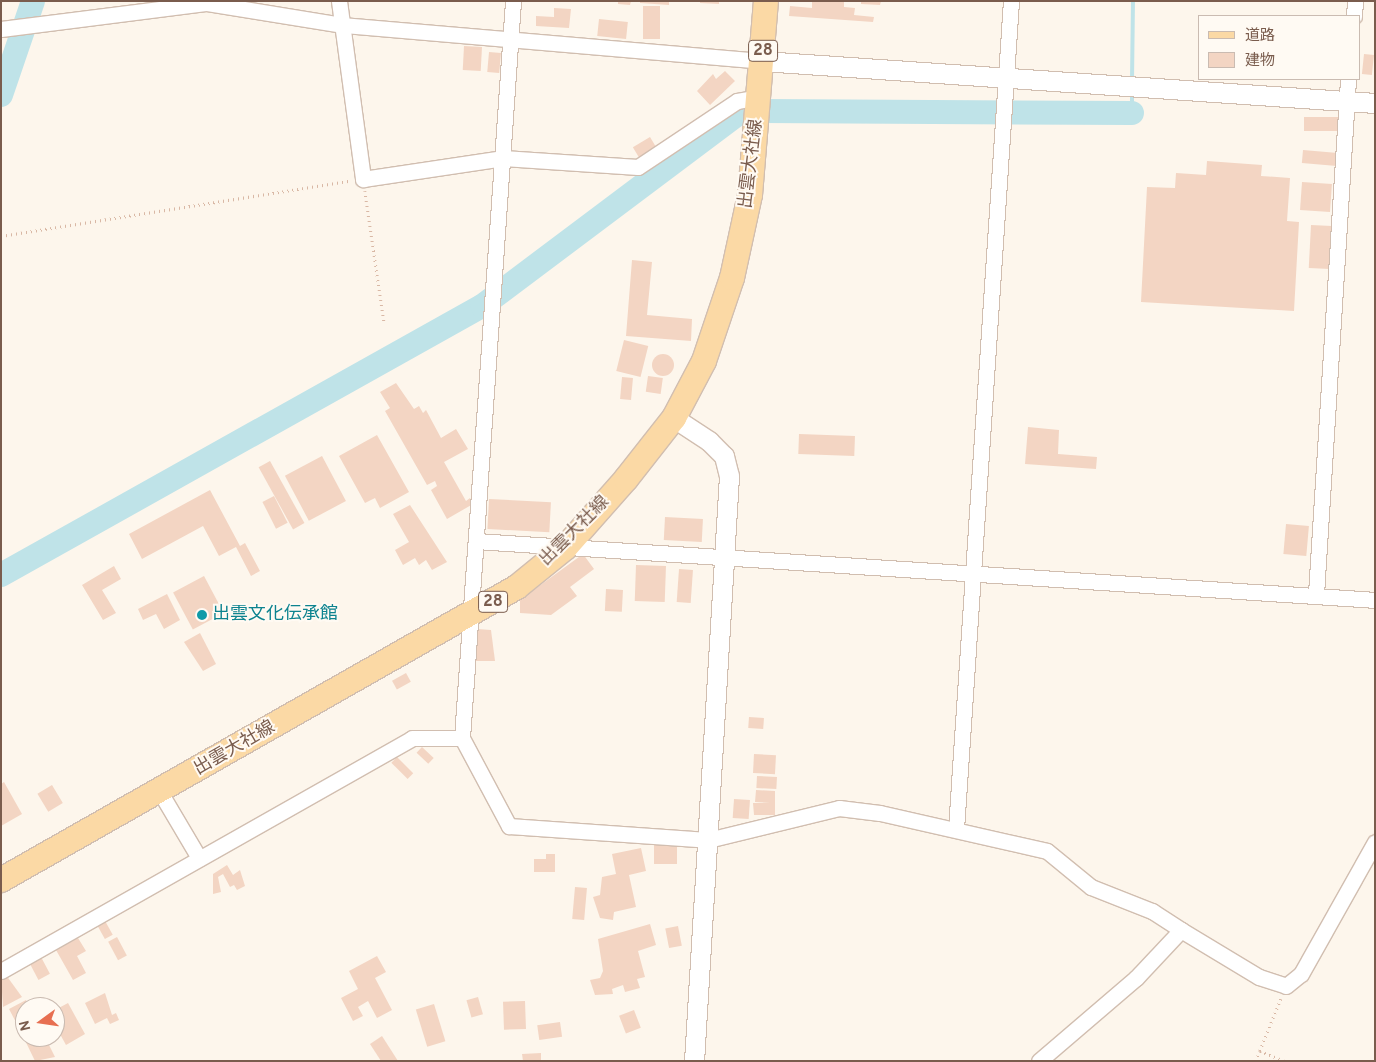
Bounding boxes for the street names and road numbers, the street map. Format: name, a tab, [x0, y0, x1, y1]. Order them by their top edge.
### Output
road number: 28	[748, 37, 778, 64]
street label: 出雲大社線	[736, 118, 768, 210]
street label: 出雲大社線	[536, 493, 614, 571]
road number: 28	[478, 588, 508, 616]
street label: 出雲大社線	[191, 717, 279, 781]

